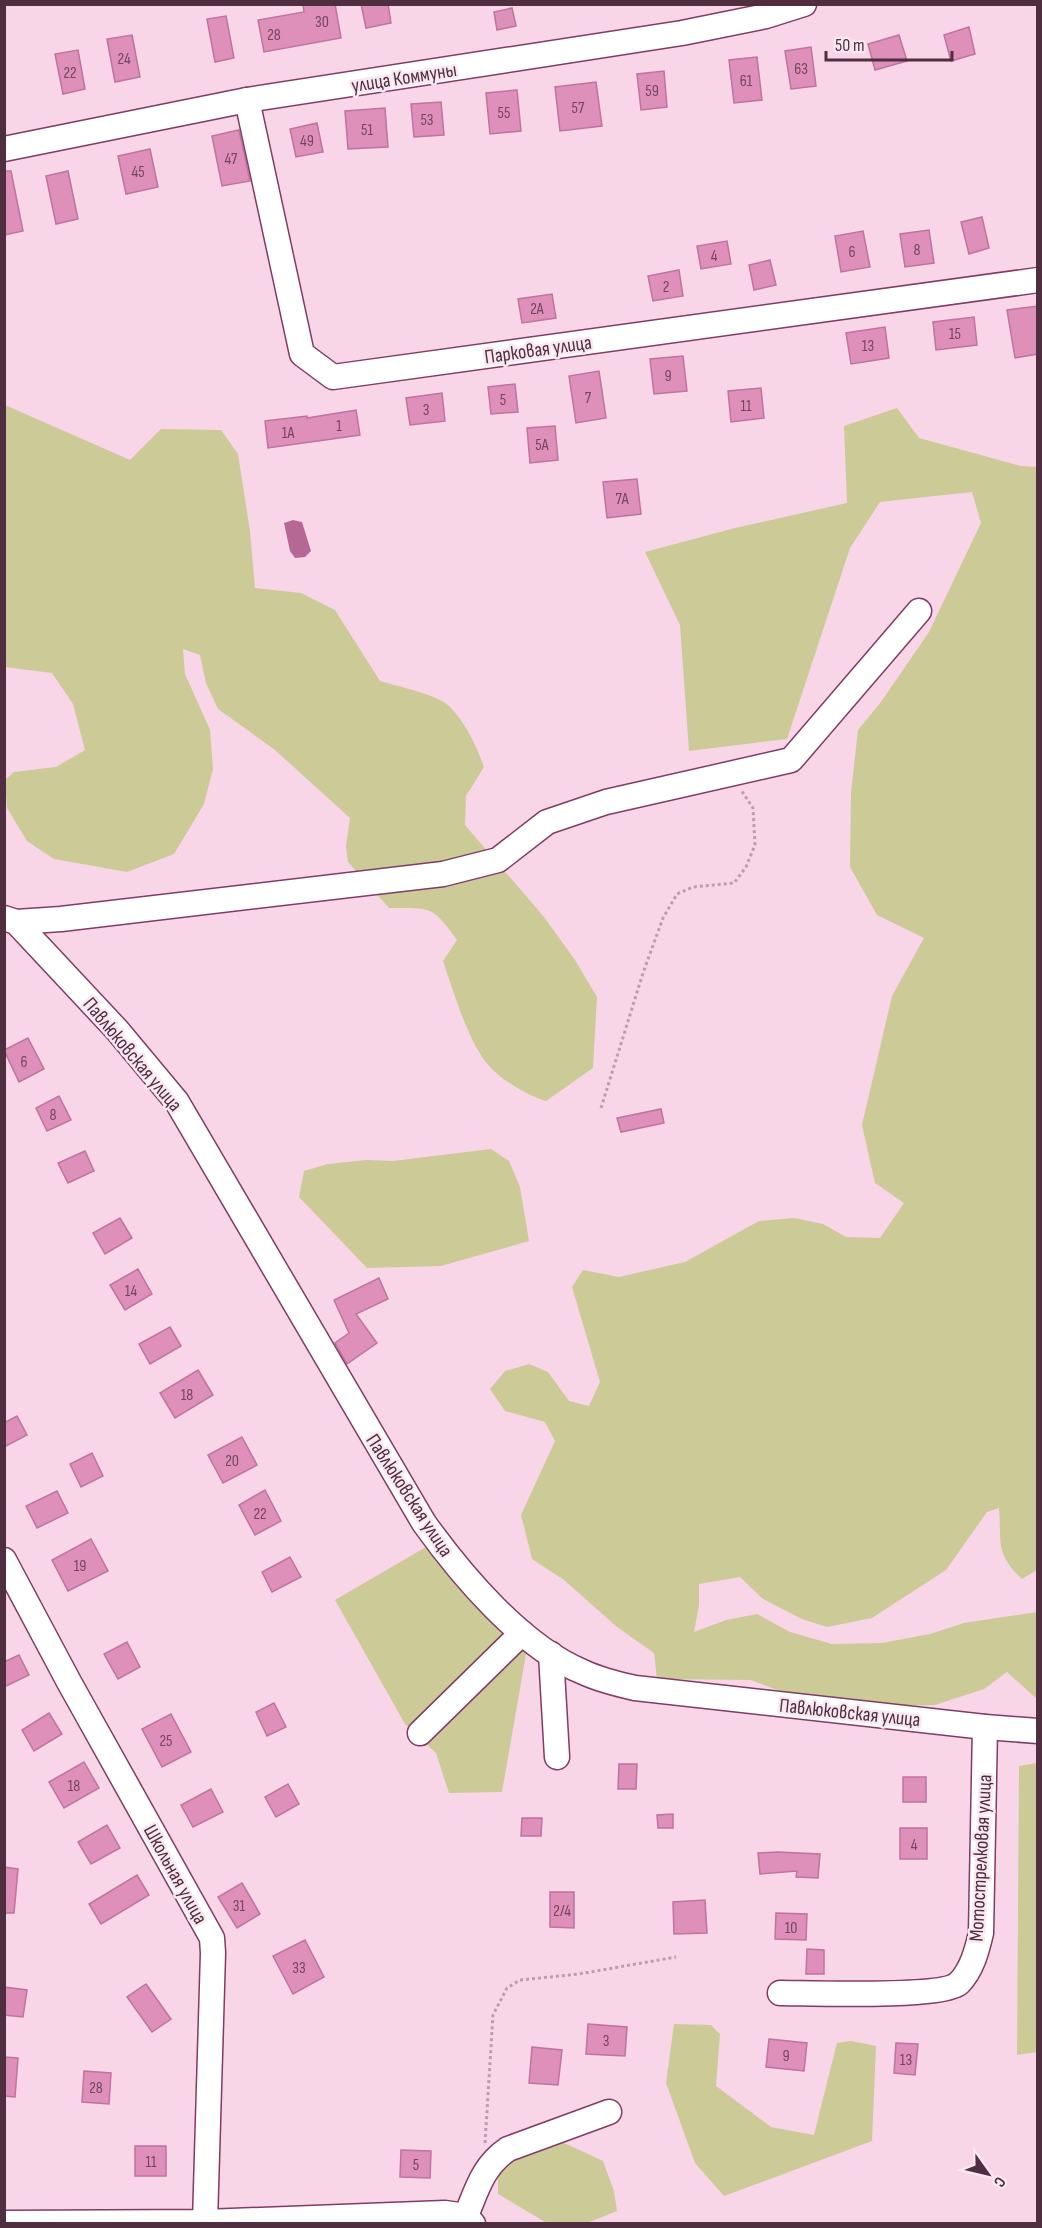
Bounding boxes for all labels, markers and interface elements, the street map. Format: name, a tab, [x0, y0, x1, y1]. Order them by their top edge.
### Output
house number: 30	[315, 13, 329, 32]
scale bar	[826, 24, 952, 62]
house number: 28	[267, 26, 281, 45]
text: 50 m	[835, 35, 865, 56]
house number: 24	[117, 50, 131, 69]
street label: улица Коммуны	[350, 58, 459, 98]
house number: 63	[794, 60, 808, 79]
house number: 22	[63, 64, 77, 83]
house number: 61	[740, 72, 753, 91]
house number: 59	[645, 82, 659, 101]
house number: 57	[572, 99, 585, 118]
house number: 55	[498, 104, 510, 123]
house number: 53	[420, 111, 434, 130]
house number: 51	[361, 121, 373, 140]
house number: 49	[300, 132, 314, 151]
house number: 47	[225, 150, 238, 169]
house number: 45	[131, 163, 145, 182]
house number: 8	[913, 241, 921, 260]
house number: 6	[848, 243, 856, 262]
house number: 4	[711, 247, 718, 266]
house number: 2	[663, 278, 669, 297]
house number: 2А	[530, 300, 544, 319]
house number: 15	[949, 325, 961, 344]
street label: Парковая улица	[483, 331, 593, 369]
house number: 13	[862, 337, 874, 356]
house number: 9	[664, 367, 672, 386]
house number: 7	[585, 389, 592, 408]
house number: 5	[500, 391, 506, 410]
house number: 11	[740, 397, 752, 416]
house number: 3	[423, 401, 429, 420]
house number: 1	[336, 417, 342, 436]
house number: 1А	[282, 424, 294, 443]
house number: 5А	[535, 436, 549, 455]
house number: 7А	[616, 490, 629, 509]
street label: Павлюковская улица	[78, 993, 187, 1117]
house number: 6	[20, 1053, 28, 1072]
house number: 8	[49, 1106, 57, 1125]
house number: 14	[125, 1282, 137, 1301]
house number: 18	[181, 1386, 193, 1405]
street label: Павлюковская улица	[361, 1430, 458, 1561]
house number: 20	[225, 1452, 239, 1471]
house number: 22	[253, 1505, 267, 1524]
house number: 19	[74, 1557, 86, 1576]
street label: Павлюковская улица	[778, 1694, 922, 1732]
house number: 25	[159, 1732, 173, 1751]
street label: Мотострелковая улица	[965, 1774, 997, 1942]
house number: 18	[68, 1777, 80, 1796]
street label: Школьная улица	[138, 1820, 212, 1928]
house number: 4	[911, 1836, 918, 1855]
house number: 31	[233, 1897, 246, 1916]
house number: 2/4	[553, 1902, 571, 1921]
house number: 10	[785, 1919, 797, 1938]
house number: 33	[292, 1959, 306, 1978]
house number: 3	[603, 2032, 609, 2051]
house number: 9	[782, 2047, 790, 2066]
house number: 13	[900, 2051, 912, 2070]
house number: 28	[89, 2079, 103, 2098]
north arrow	[958, 2144, 1018, 2204]
house number: 11	[145, 2153, 157, 2172]
house number: 5	[413, 2156, 419, 2175]
text: С	[989, 2173, 1009, 2190]

